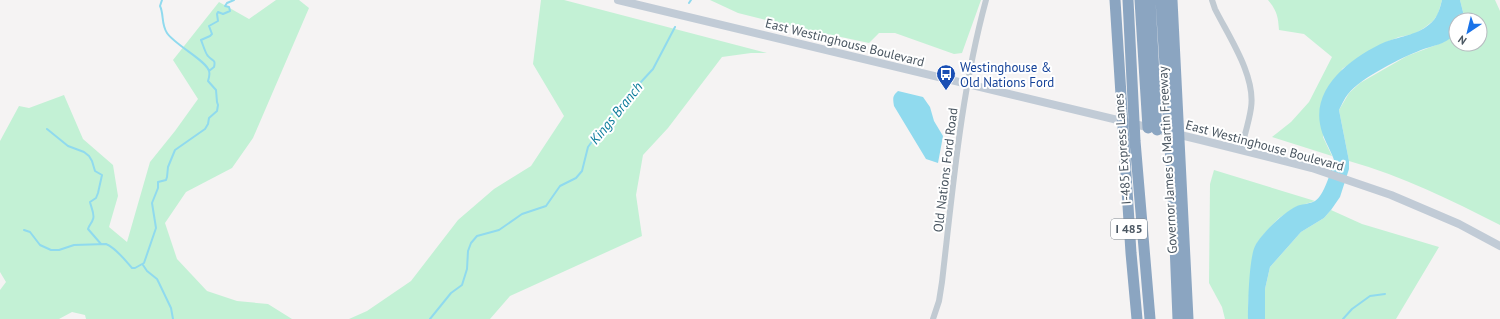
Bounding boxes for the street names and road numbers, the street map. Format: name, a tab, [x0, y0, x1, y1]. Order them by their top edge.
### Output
street label: East Westinghouse Boulevard	[764, 14, 926, 70]
street label: Governor James G Martin Freeway	[1154, 66, 1181, 254]
street label: I-485 Express Lanes	[1110, 93, 1135, 205]
street label: Old Nations Ford Road	[929, 107, 962, 233]
street label: East Westinghouse Boulevard	[1184, 116, 1346, 175]
road number: I 485	[1111, 219, 1147, 239]

